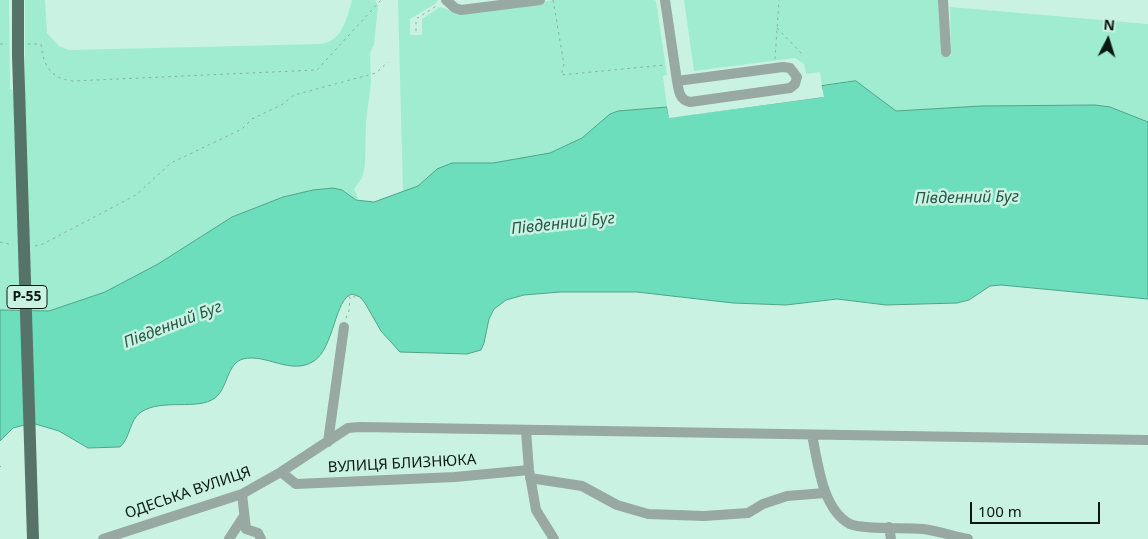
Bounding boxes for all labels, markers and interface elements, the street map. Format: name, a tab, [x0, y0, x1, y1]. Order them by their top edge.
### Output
north arrow	[1083, 15, 1133, 65]
text: N	[1103, 15, 1116, 35]
water label: Південний Буг	[915, 187, 1019, 209]
water label: Південний Буг	[510, 209, 616, 239]
road number: Р-55	[7, 286, 47, 308]
water label: Південний Буг	[121, 297, 225, 353]
street label: ВУЛИЦЯ БЛИЗНЮКА	[327, 451, 477, 477]
street label: ОДЕСЬКА ВУЛИЦЯ	[123, 463, 253, 523]
scale bar	[973, 492, 1103, 524]
text: 100 m	[978, 501, 1022, 521]

